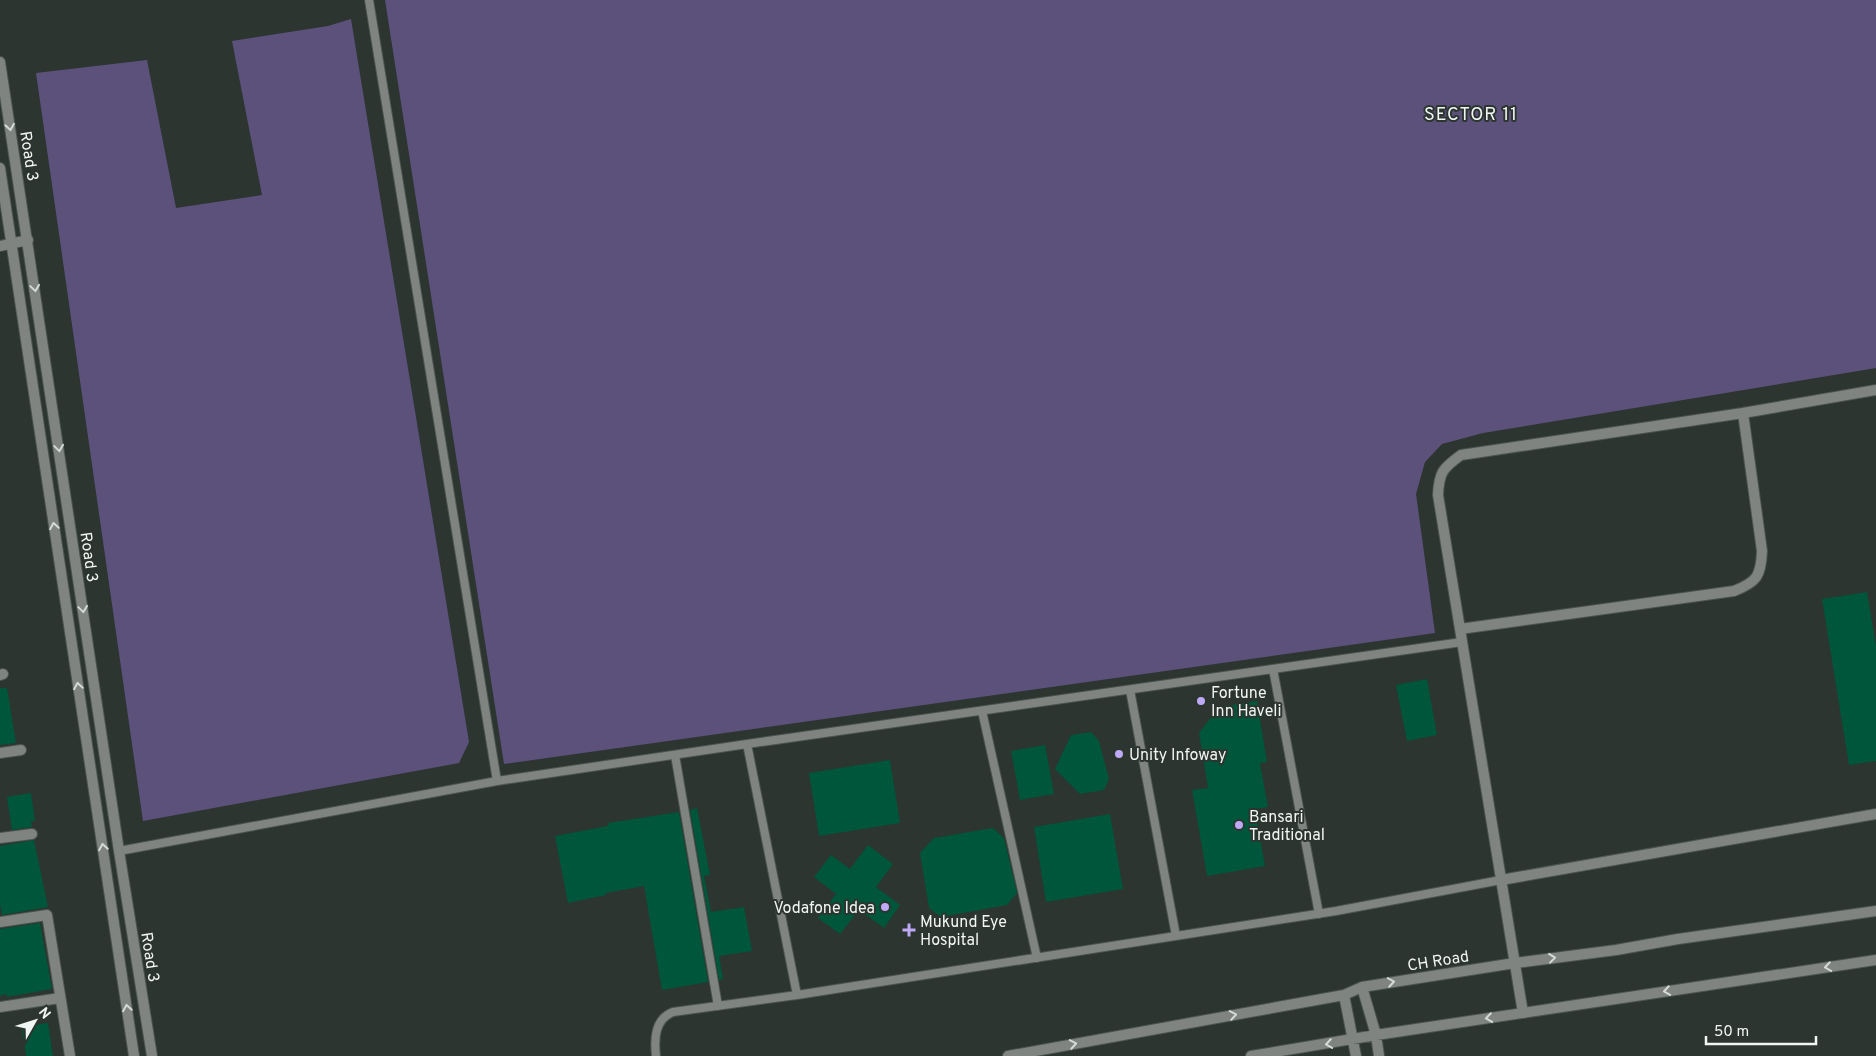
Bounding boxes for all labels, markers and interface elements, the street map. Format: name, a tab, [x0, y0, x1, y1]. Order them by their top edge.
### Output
district label: SECTOR 11	[1424, 104, 1518, 127]
one-way arrow	[5, 123, 15, 131]
street label: Road 3	[14, 130, 42, 183]
one-way arrow	[29, 284, 40, 292]
one-way arrow	[53, 444, 63, 453]
one-way arrow	[49, 521, 60, 529]
street label: Road 3	[75, 531, 101, 584]
one-way arrow	[77, 605, 87, 614]
one-way arrow	[74, 682, 84, 691]
place label: Fortune Inn Haveli	[1211, 684, 1282, 722]
marker: Fortune Inn Haveli	[1195, 695, 1207, 707]
place label: Unity Infoway	[1129, 746, 1226, 766]
marker: Unity Infoway	[1113, 748, 1125, 760]
place label: Bansari Traditional	[1249, 808, 1325, 846]
marker: Bansari Traditional	[1233, 819, 1245, 831]
one-way arrow	[98, 843, 108, 851]
place label: Vodafone Idea	[774, 899, 875, 919]
marker: Vodafone Idea	[879, 901, 891, 913]
place label: Mukund Eye Hospital	[920, 913, 1007, 951]
marker: Mukund Eye Hospital	[902, 923, 916, 937]
street label: Road 3	[135, 931, 163, 984]
street label: CH Road	[1406, 947, 1471, 977]
one-way arrow	[1548, 953, 1556, 964]
one-way arrow	[1823, 961, 1831, 972]
one-way arrow	[1388, 977, 1396, 988]
one-way arrow	[1663, 986, 1671, 996]
north arrow	[10, 996, 60, 1046]
one-way arrow	[122, 1003, 133, 1011]
text: N	[34, 1005, 54, 1023]
one-way arrow	[1229, 1011, 1237, 1021]
one-way arrow	[1485, 1012, 1493, 1023]
scale bar	[1706, 1014, 1816, 1046]
text: 50 m	[1714, 1023, 1749, 1042]
one-way arrow	[1324, 1038, 1333, 1048]
one-way arrow	[1069, 1040, 1077, 1050]

